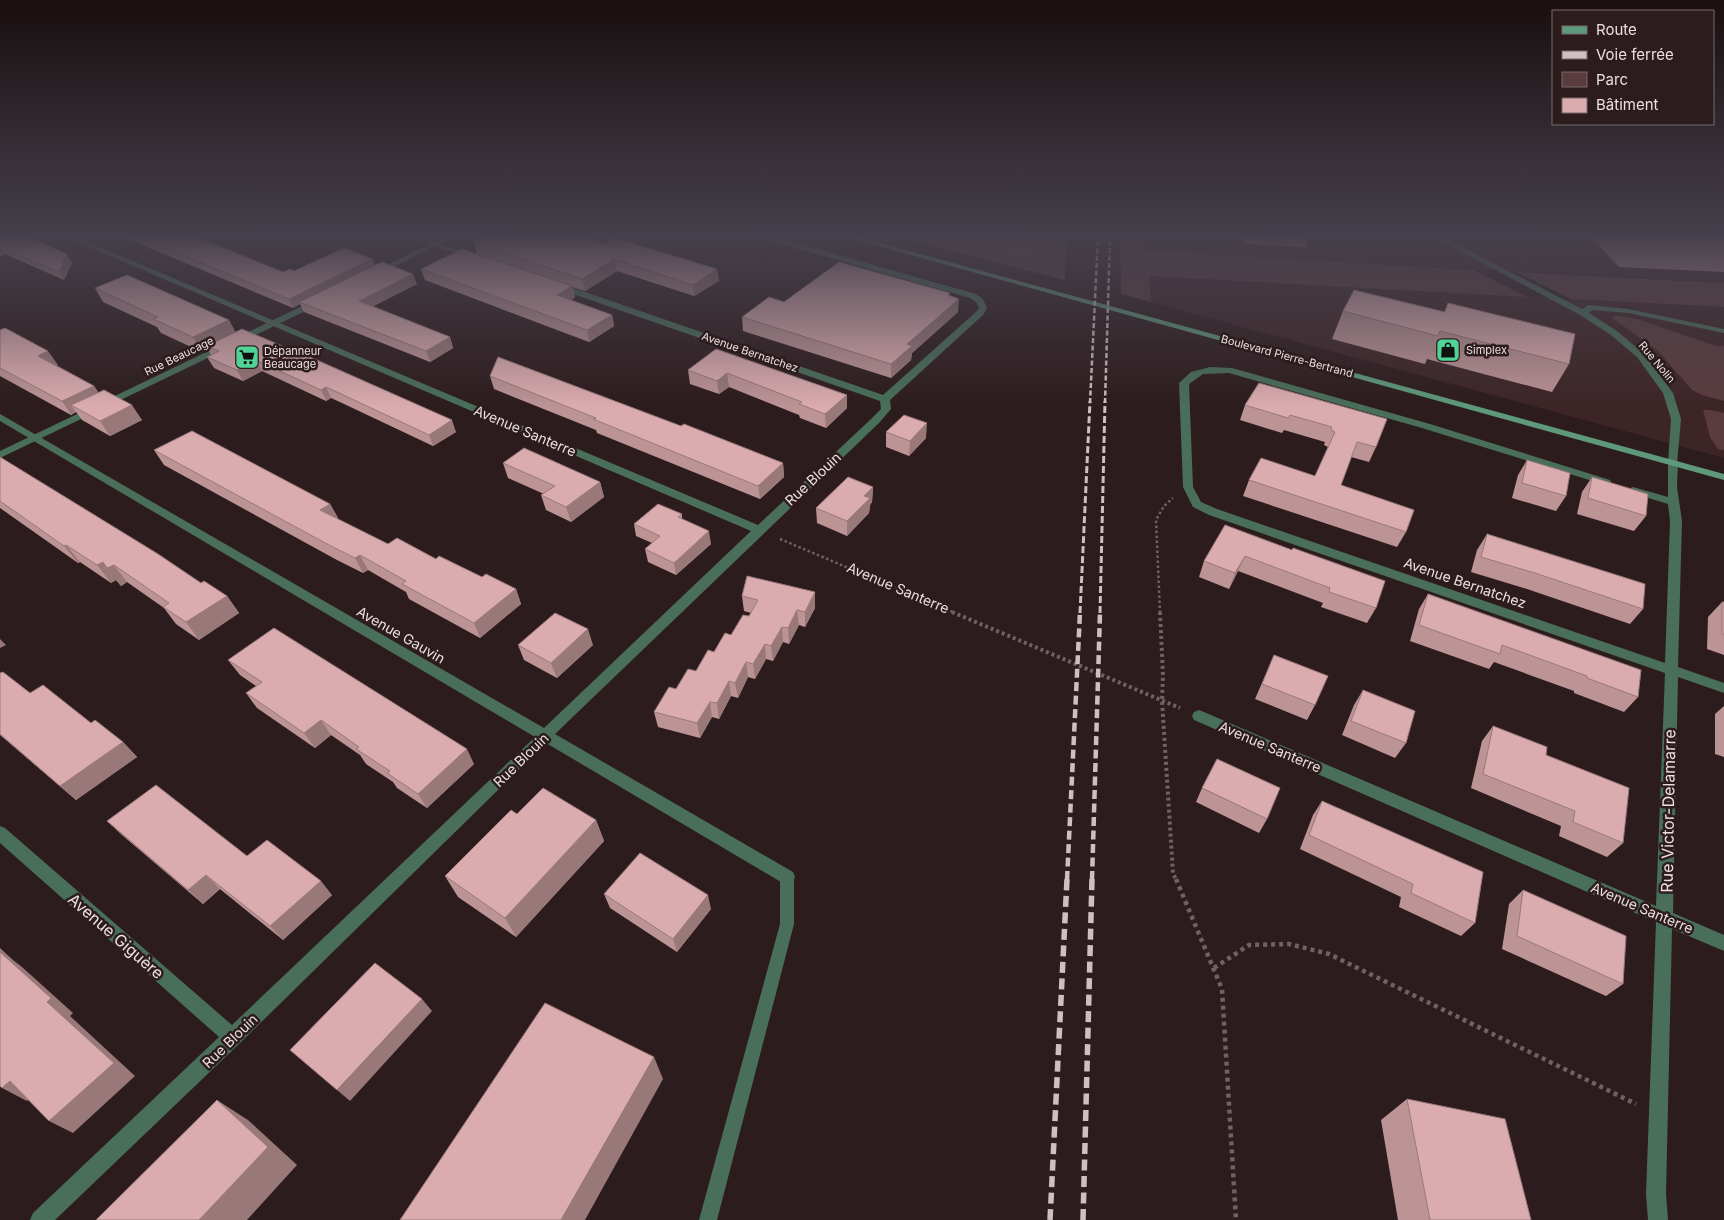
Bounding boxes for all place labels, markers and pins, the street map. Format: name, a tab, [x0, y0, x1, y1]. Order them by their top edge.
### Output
shop icon: Simplex	[1435, 337, 1461, 363]
place label: Simplex	[1466, 343, 1507, 357]
supermarket icon: Dépanneur Beaucage	[234, 344, 260, 370]
place label: Dépanneur Beaucage	[264, 344, 321, 371]

